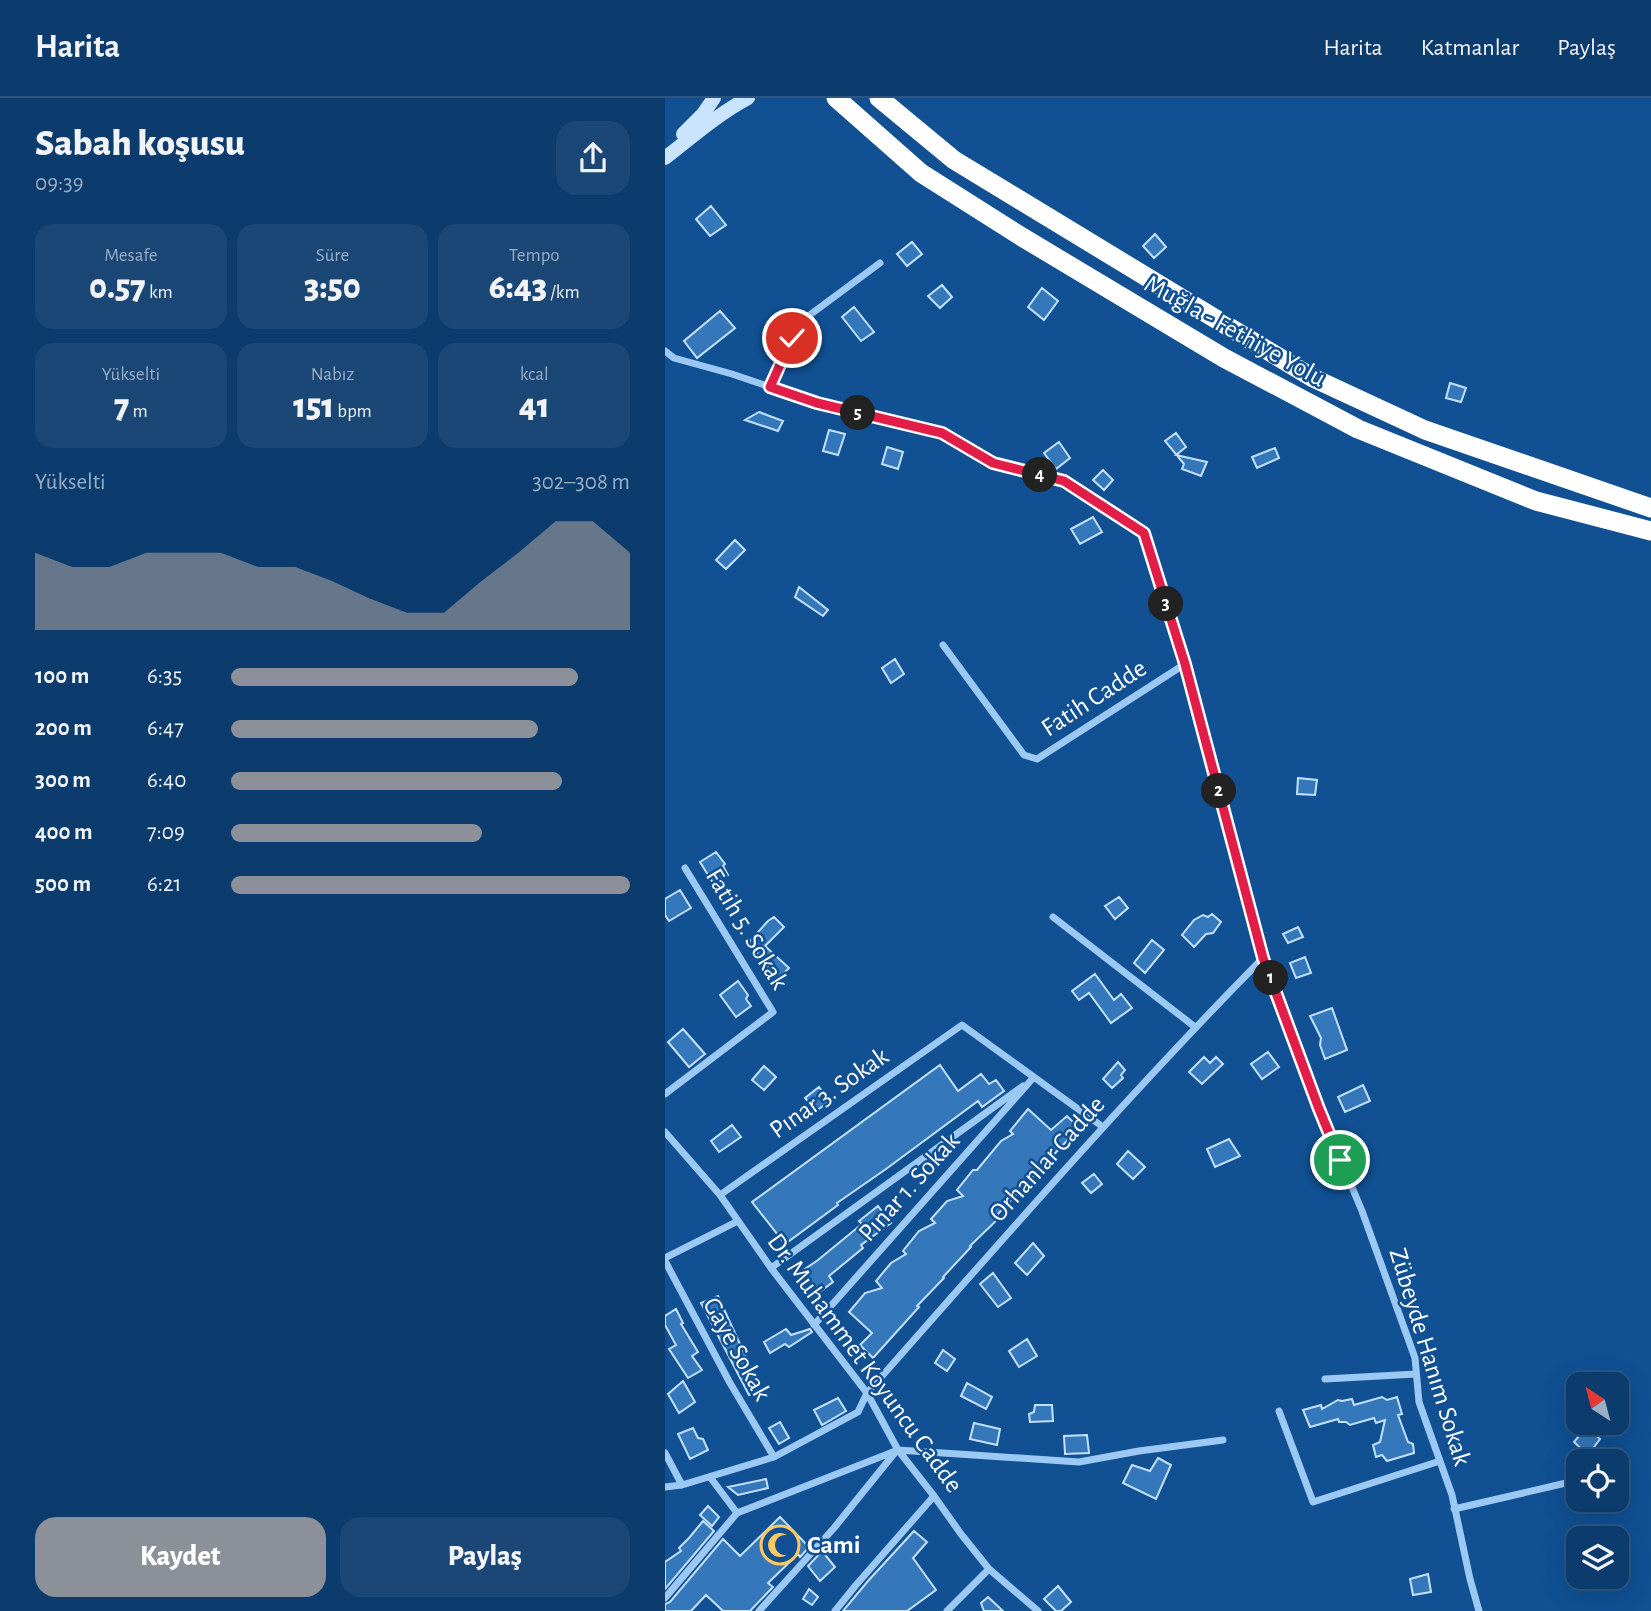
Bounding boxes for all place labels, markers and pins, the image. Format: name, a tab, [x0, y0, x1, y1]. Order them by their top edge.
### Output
pin	[762, 308, 822, 368]
pin: 5	[841, 396, 875, 430]
pin: 4	[1023, 458, 1057, 492]
pin: 3	[1149, 587, 1183, 622]
pin: 2	[1201, 774, 1237, 808]
pin: 1	[1253, 960, 1289, 996]
pin	[1310, 1130, 1370, 1190]
mosque icon: Cami	[759, 1524, 801, 1566]
place label: Cami	[807, 1532, 861, 1558]

